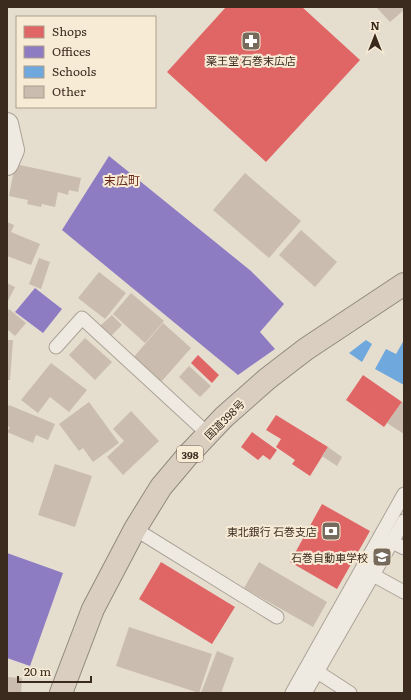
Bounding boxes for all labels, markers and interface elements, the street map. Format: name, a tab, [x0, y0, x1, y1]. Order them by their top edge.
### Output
legend	[16, 16, 156, 108]
north arrow	[355, 16, 395, 56]
text: N	[370, 17, 380, 33]
text: Shops	[52, 22, 87, 40]
pharmacy icon: 薬王堂 石巻末広店	[240, 30, 262, 52]
text: Offices	[52, 42, 91, 60]
place label: 薬王堂 石巻末広店	[206, 52, 296, 68]
text: Schools	[52, 62, 97, 80]
text: Other	[52, 82, 86, 100]
district label: 末広町	[104, 171, 140, 189]
street label: 国道398号	[200, 395, 248, 443]
road number: 398	[177, 446, 203, 462]
bank icon: 東北銀行 石巻支店	[320, 520, 342, 542]
place label: 東北銀行 石巻支店	[227, 523, 317, 539]
school or university icon: 石巻自動車学校	[371, 546, 393, 568]
place label: 石巻自動車学校	[291, 549, 368, 565]
scale bar	[18, 658, 91, 684]
text: 20 m	[24, 662, 51, 680]

